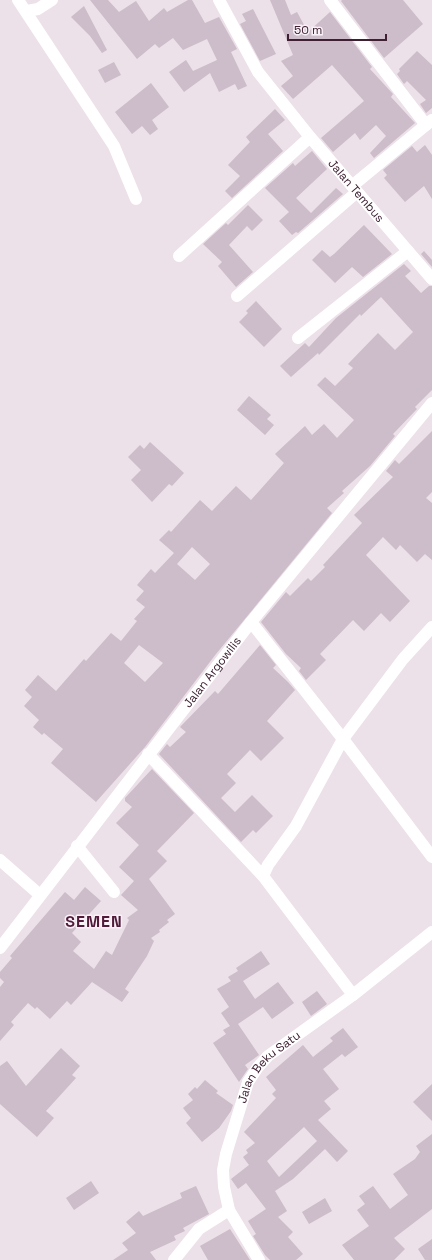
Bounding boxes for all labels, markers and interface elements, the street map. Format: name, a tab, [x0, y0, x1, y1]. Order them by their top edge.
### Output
scale bar	[288, 16, 386, 42]
text: 50 m	[294, 22, 322, 38]
street label: Jalan Tembus	[325, 156, 388, 226]
street label: Jalan Argowilis	[180, 633, 245, 711]
district label: SEMEN	[65, 911, 123, 932]
street label: Jalan Beku Satu	[234, 1027, 304, 1105]

